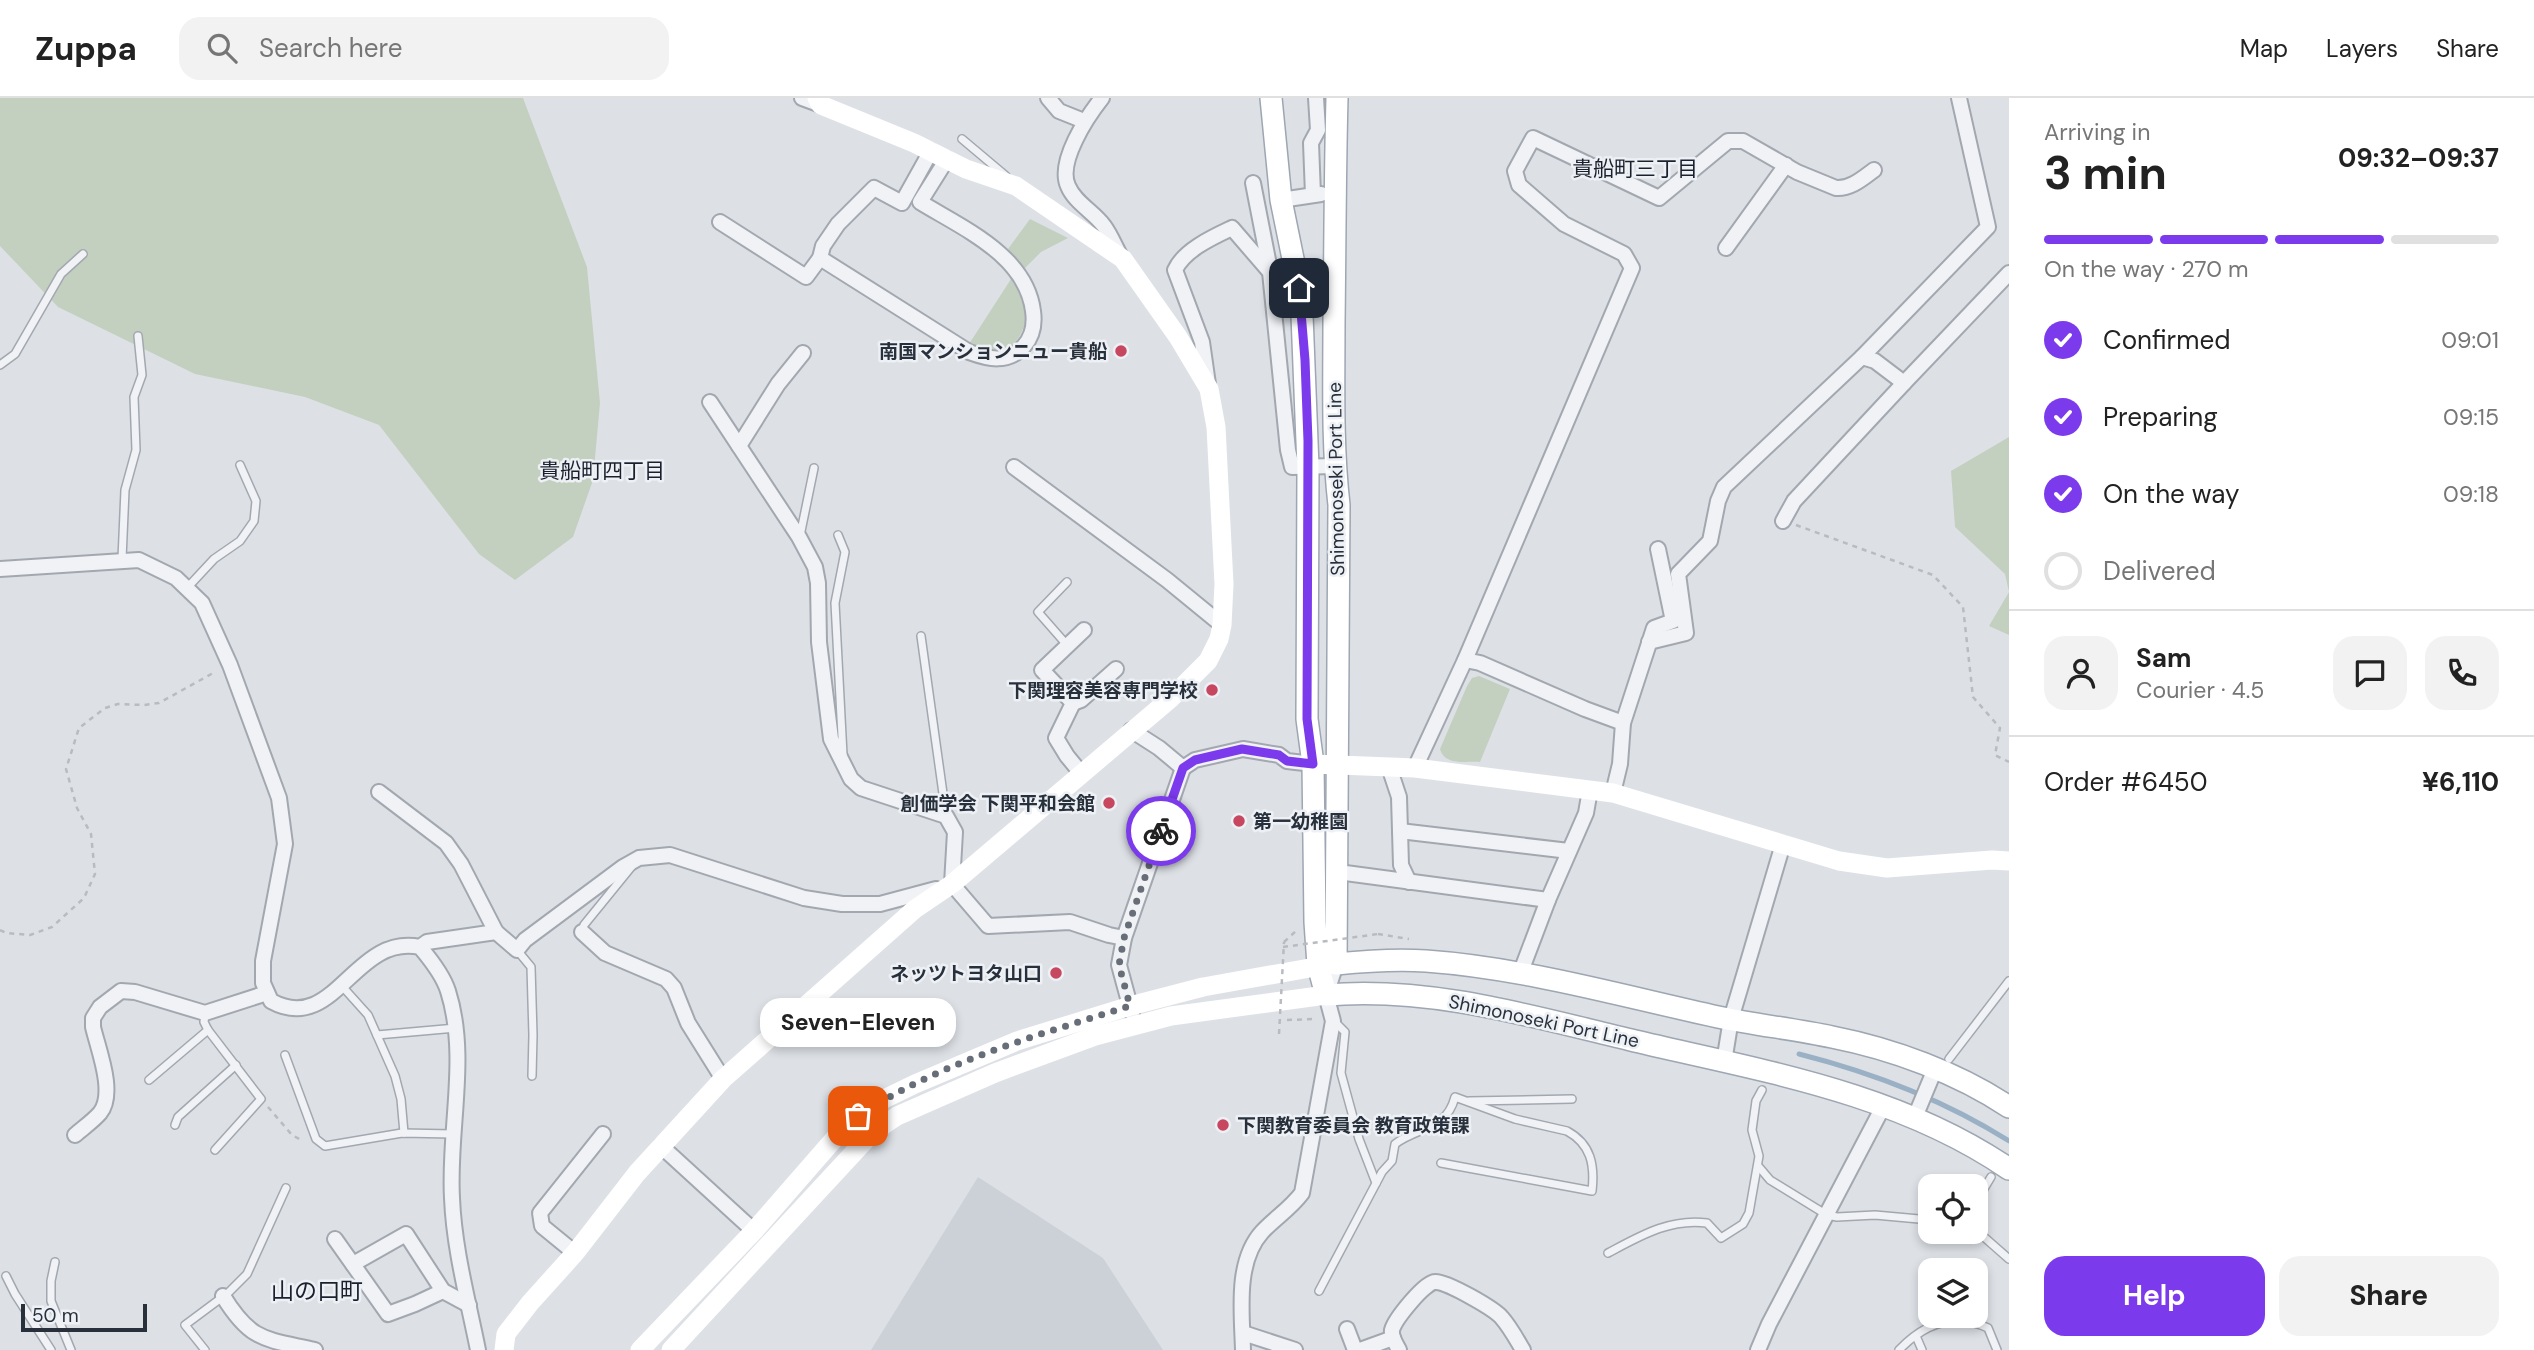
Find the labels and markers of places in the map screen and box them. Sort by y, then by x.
pin [1269,258,1329,318]
place label: 南国マンションニュー貴船 [879,339,1108,364]
marker: 南国マンションニュー貴船 [1113,343,1129,359]
place label: 下関理容美容専門学校 [1008,678,1198,703]
marker: 下関理容美容専門学校 [1204,682,1220,698]
place label: 創価学会 下関平和会館 [901,791,1095,816]
marker: 創価学会 下関平和会館 [1101,795,1117,811]
place label: 第一幼稚園 [1253,809,1348,834]
marker: 第一幼稚園 [1231,813,1247,829]
place label: ネッツトヨタ山口 [890,961,1042,986]
marker: ネッツトヨタ山口 [1048,965,1064,981]
callout: Seven-Eleven [760,997,956,1046]
pin [828,1086,888,1146]
place label: 下関教育委員会 教育政策課 [1237,1113,1469,1138]
marker: 下関教育委員会 教育政策課 [1215,1117,1231,1133]

